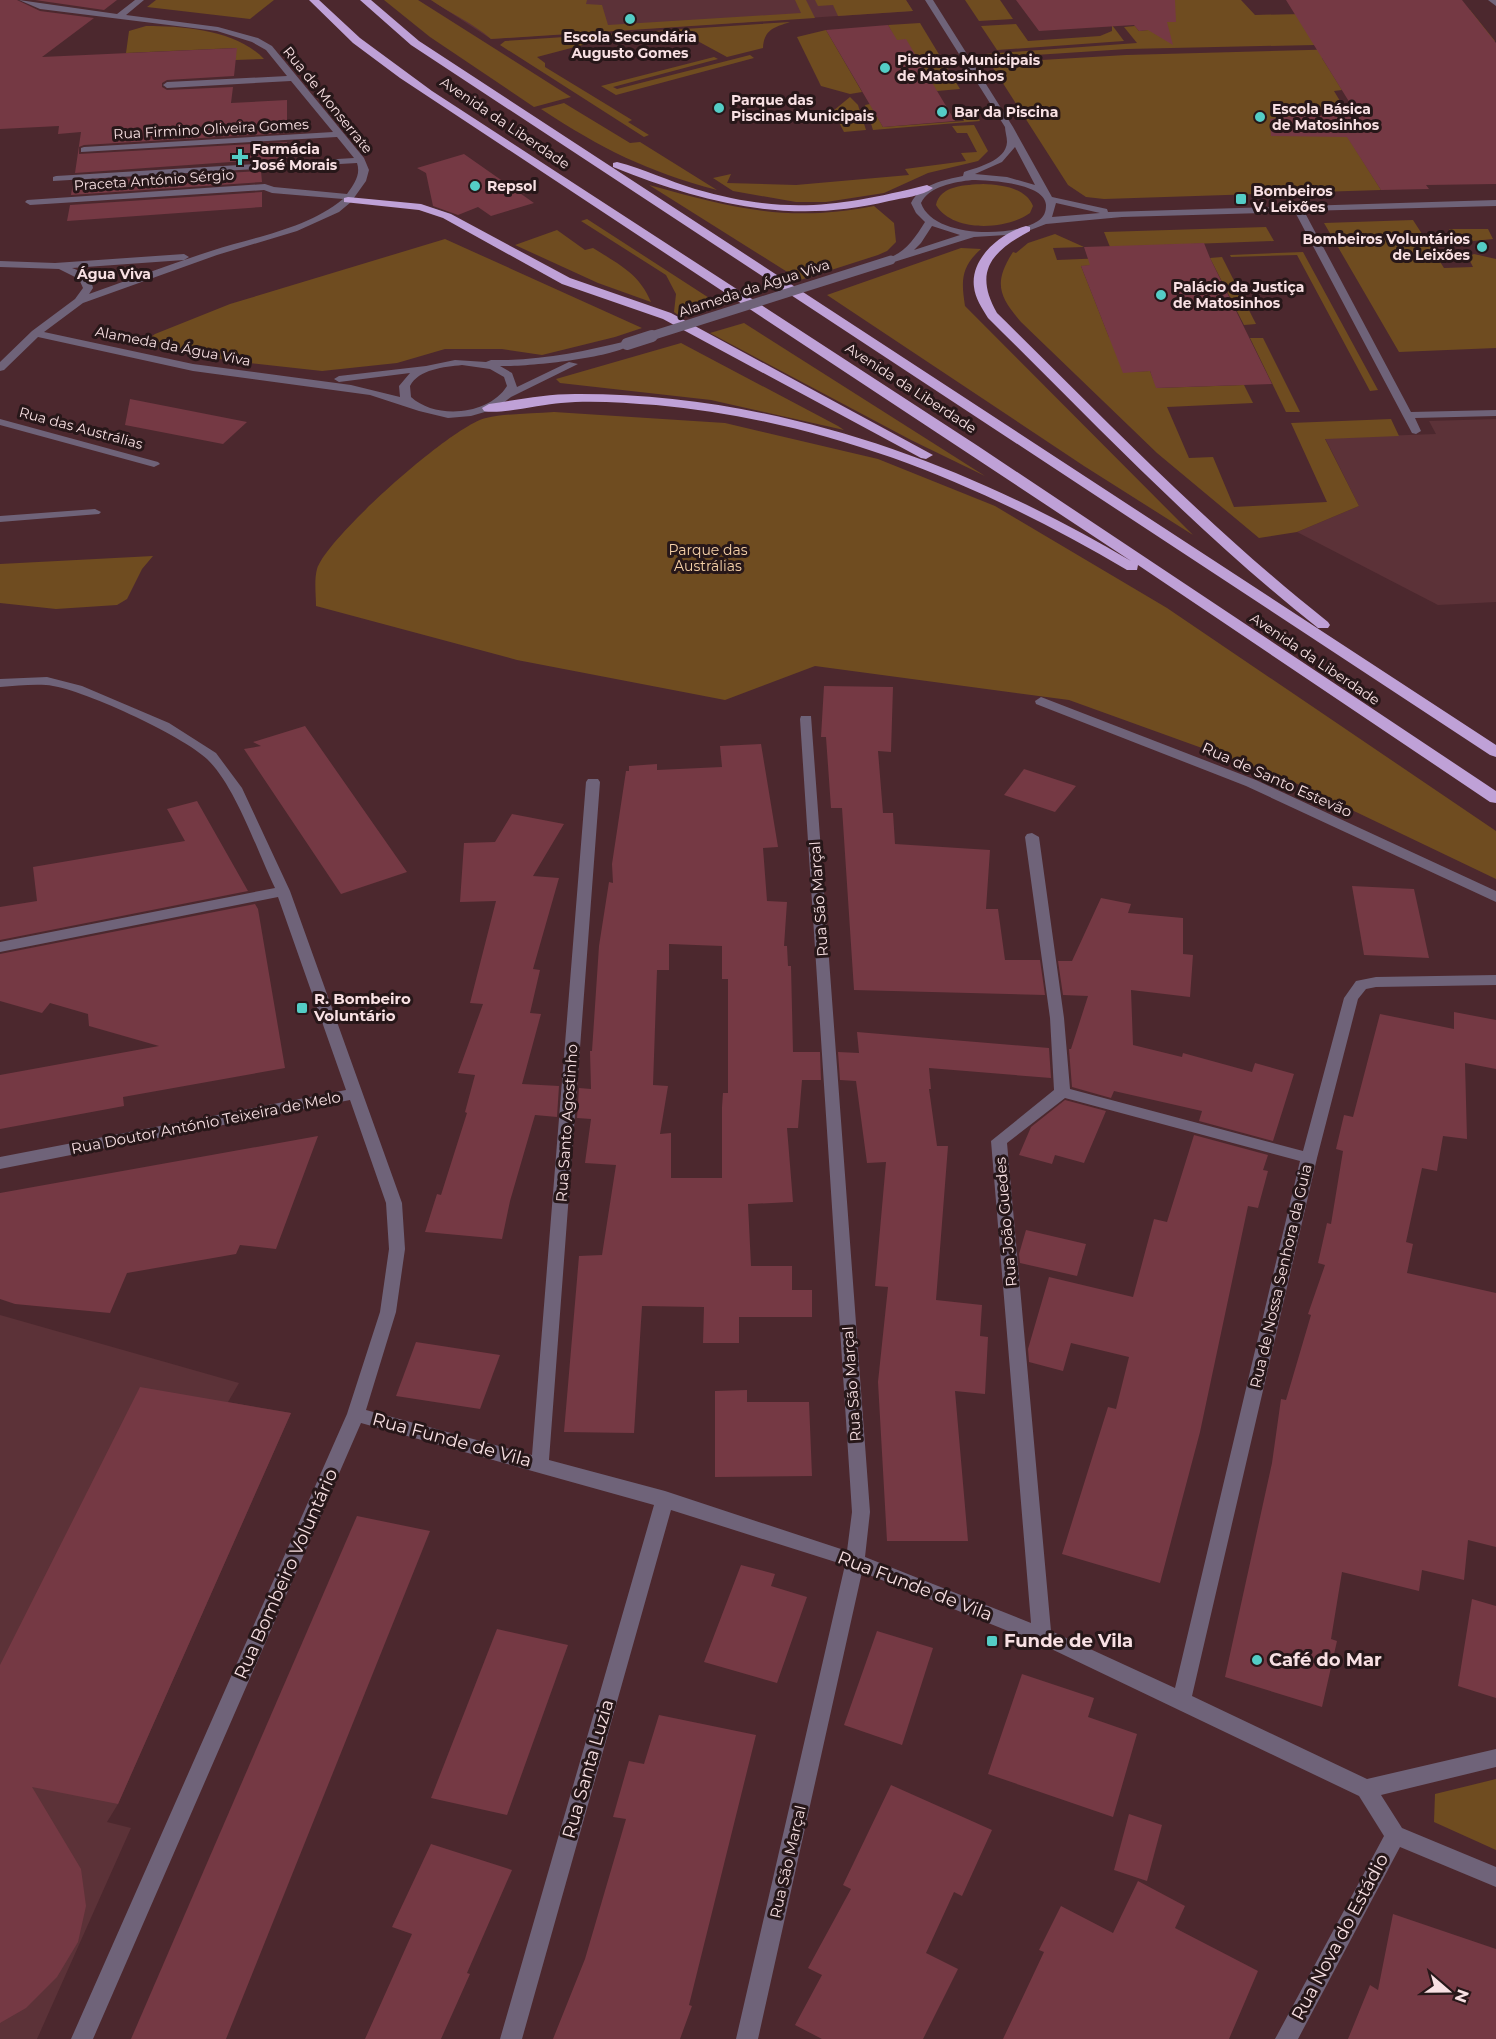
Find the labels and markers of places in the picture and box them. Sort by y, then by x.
marker: Escola Secundária Augusto Gomes [623,12,637,26]
place label: Escola Secundária Augusto Gomes [563,28,697,62]
place label: Piscinas Municipais de Matosinhos [897,51,1041,85]
marker: Piscinas Municipais de Matosinhos [878,61,892,75]
place label: Parque das Piscinas Municipais [731,91,875,125]
place label: Escola Básica de Matosinhos [1272,100,1380,134]
marker: Parque das Piscinas Municipais [712,101,726,115]
place label: Bar da Piscina [954,103,1058,121]
marker: Bar da Piscina [935,105,949,119]
marker: Escola Básica de Matosinhos [1253,110,1267,124]
place label: Farmácia José Morais [251,140,338,174]
marker: Farmácia José Morais [233,150,247,164]
place label: Repsol [487,177,537,195]
marker: Repsol [468,179,482,193]
place label: Bombeiros V. Leixões [1252,182,1333,216]
marker: Bombeiros V. Leixões [1234,192,1248,206]
place label: Bombeiros Voluntários de Leixões [1303,230,1471,264]
marker: Bombeiros Voluntários de Leixões [1475,240,1489,254]
place label: Palácio da Justiça de Matosinhos [1173,278,1304,312]
marker: Palácio da Justiça de Matosinhos [1154,288,1168,302]
place label: R. Bombeiro Voluntário [313,989,411,1025]
marker: R. Bombeiro Voluntário [295,1001,309,1015]
place label: Funde de Vila [1004,1630,1133,1652]
marker: Funde de Vila [985,1634,999,1648]
place label: Café do Mar [1269,1649,1382,1671]
marker: Café do Mar [1250,1653,1264,1667]

